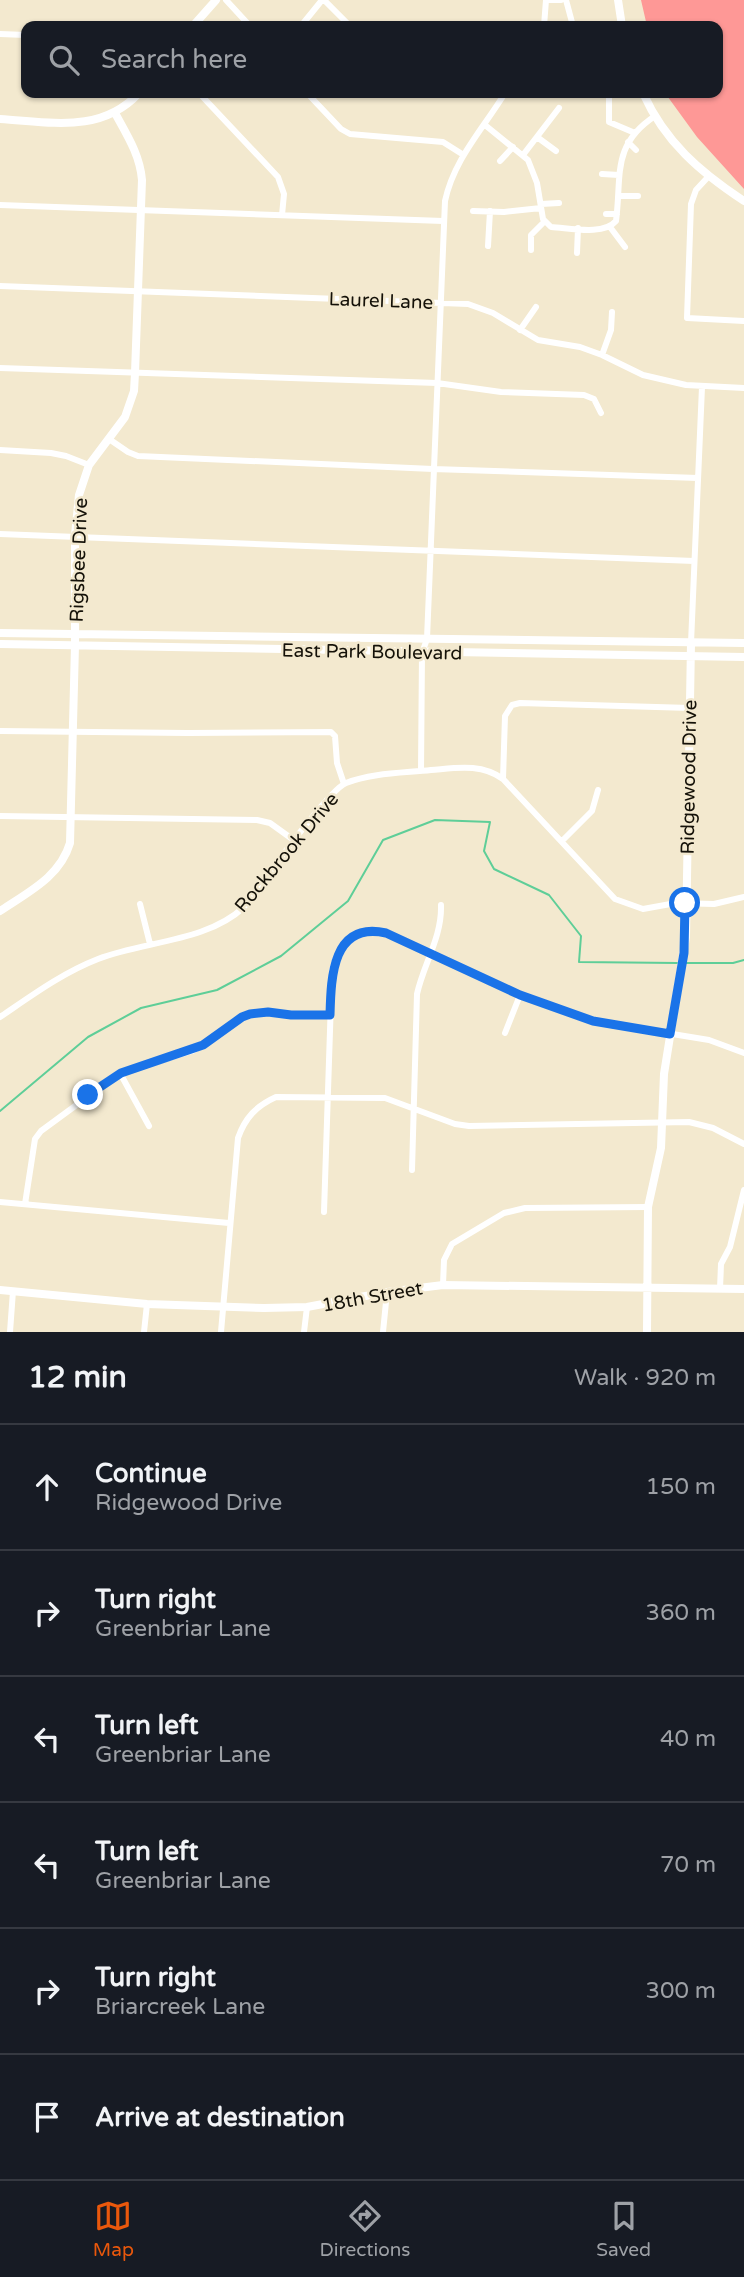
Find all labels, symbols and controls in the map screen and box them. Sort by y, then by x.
search box [21,21,723,98]
icon: search [45,41,83,79]
text: Search here [101,44,247,75]
street label: Laurel Lane [328,288,434,314]
street label: Rigsbee Drive [66,497,92,623]
street label: East Park Boulevard [281,639,462,665]
street label: Ridgewood Drive [677,700,701,855]
street label: Rockbrook Drive [230,788,343,917]
route start [669,887,700,918]
route end [72,1079,103,1110]
street label: 18th Street [320,1277,424,1317]
text: 12 min [28,1359,127,1396]
text: Walk · 920 m [574,1364,716,1392]
text: Continue [95,1458,207,1489]
icon: ahead [28,1468,66,1506]
text: 150 m [646,1473,716,1501]
text: Ridgewood Drive [95,1489,282,1517]
text: Turn right [95,1584,216,1615]
icon: right [28,1594,66,1632]
text: 360 m [646,1599,716,1627]
text: Greenbriar Lane [95,1615,271,1643]
text: Turn left [95,1710,198,1741]
icon: left [28,1720,66,1758]
text: 40 m [660,1725,716,1753]
text: Greenbriar Lane [95,1741,271,1769]
text: Turn left [95,1836,198,1867]
icon: left [28,1846,66,1884]
text: 70 m [660,1851,716,1879]
text: Greenbriar Lane [95,1867,271,1895]
text: Turn right [95,1962,216,1993]
icon: right [28,1972,66,2010]
text: 300 m [646,1977,716,2005]
text: Briarcreek Lane [95,1993,265,2021]
icon: arrive [28,2098,66,2136]
text: Arrive at destination [95,2102,345,2133]
tab: Map [93,2197,134,2261]
tab: Directions [320,2197,411,2261]
tab: Saved [596,2197,651,2261]

